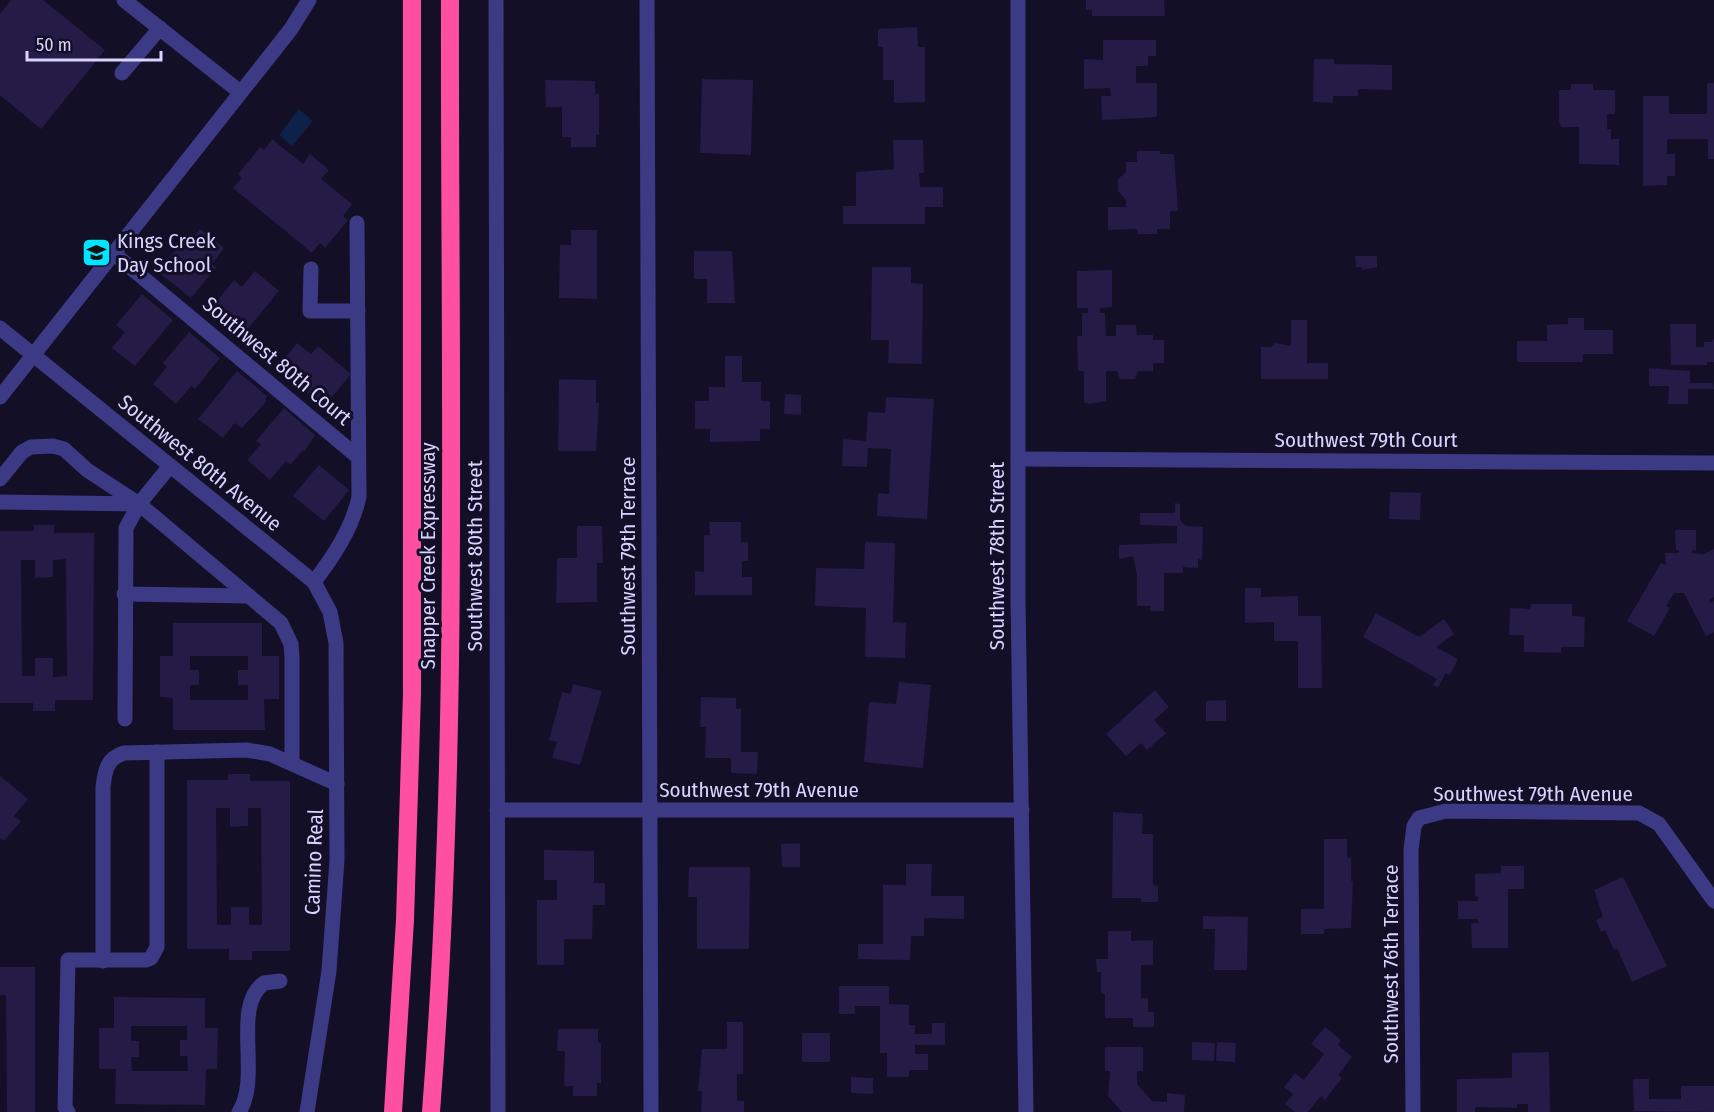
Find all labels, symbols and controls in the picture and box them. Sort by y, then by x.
scale bar [27,24,160,62]
text: 50 m [36,34,72,56]
place label: Kings Creek Day School [117,228,216,278]
school or university icon: Kings Creek Day School [80,237,112,269]
street label: Southwest 80th Court [197,291,357,431]
street label: Southwest 80th Avenue [113,389,287,537]
street label: Southwest 79th Court [1274,427,1458,453]
street label: Snapper Creek Expressway [415,442,441,670]
street label: Southwest 79th Terrace [615,457,641,655]
street label: Southwest 80th Street [462,460,488,652]
street label: Southwest 78th Street [984,462,1010,650]
street label: Southwest 79th Avenue [659,777,859,803]
street label: Southwest 79th Avenue [1433,781,1633,807]
street label: Camino Real [299,808,329,916]
street label: Southwest 76th Terrace [1378,865,1404,1063]

